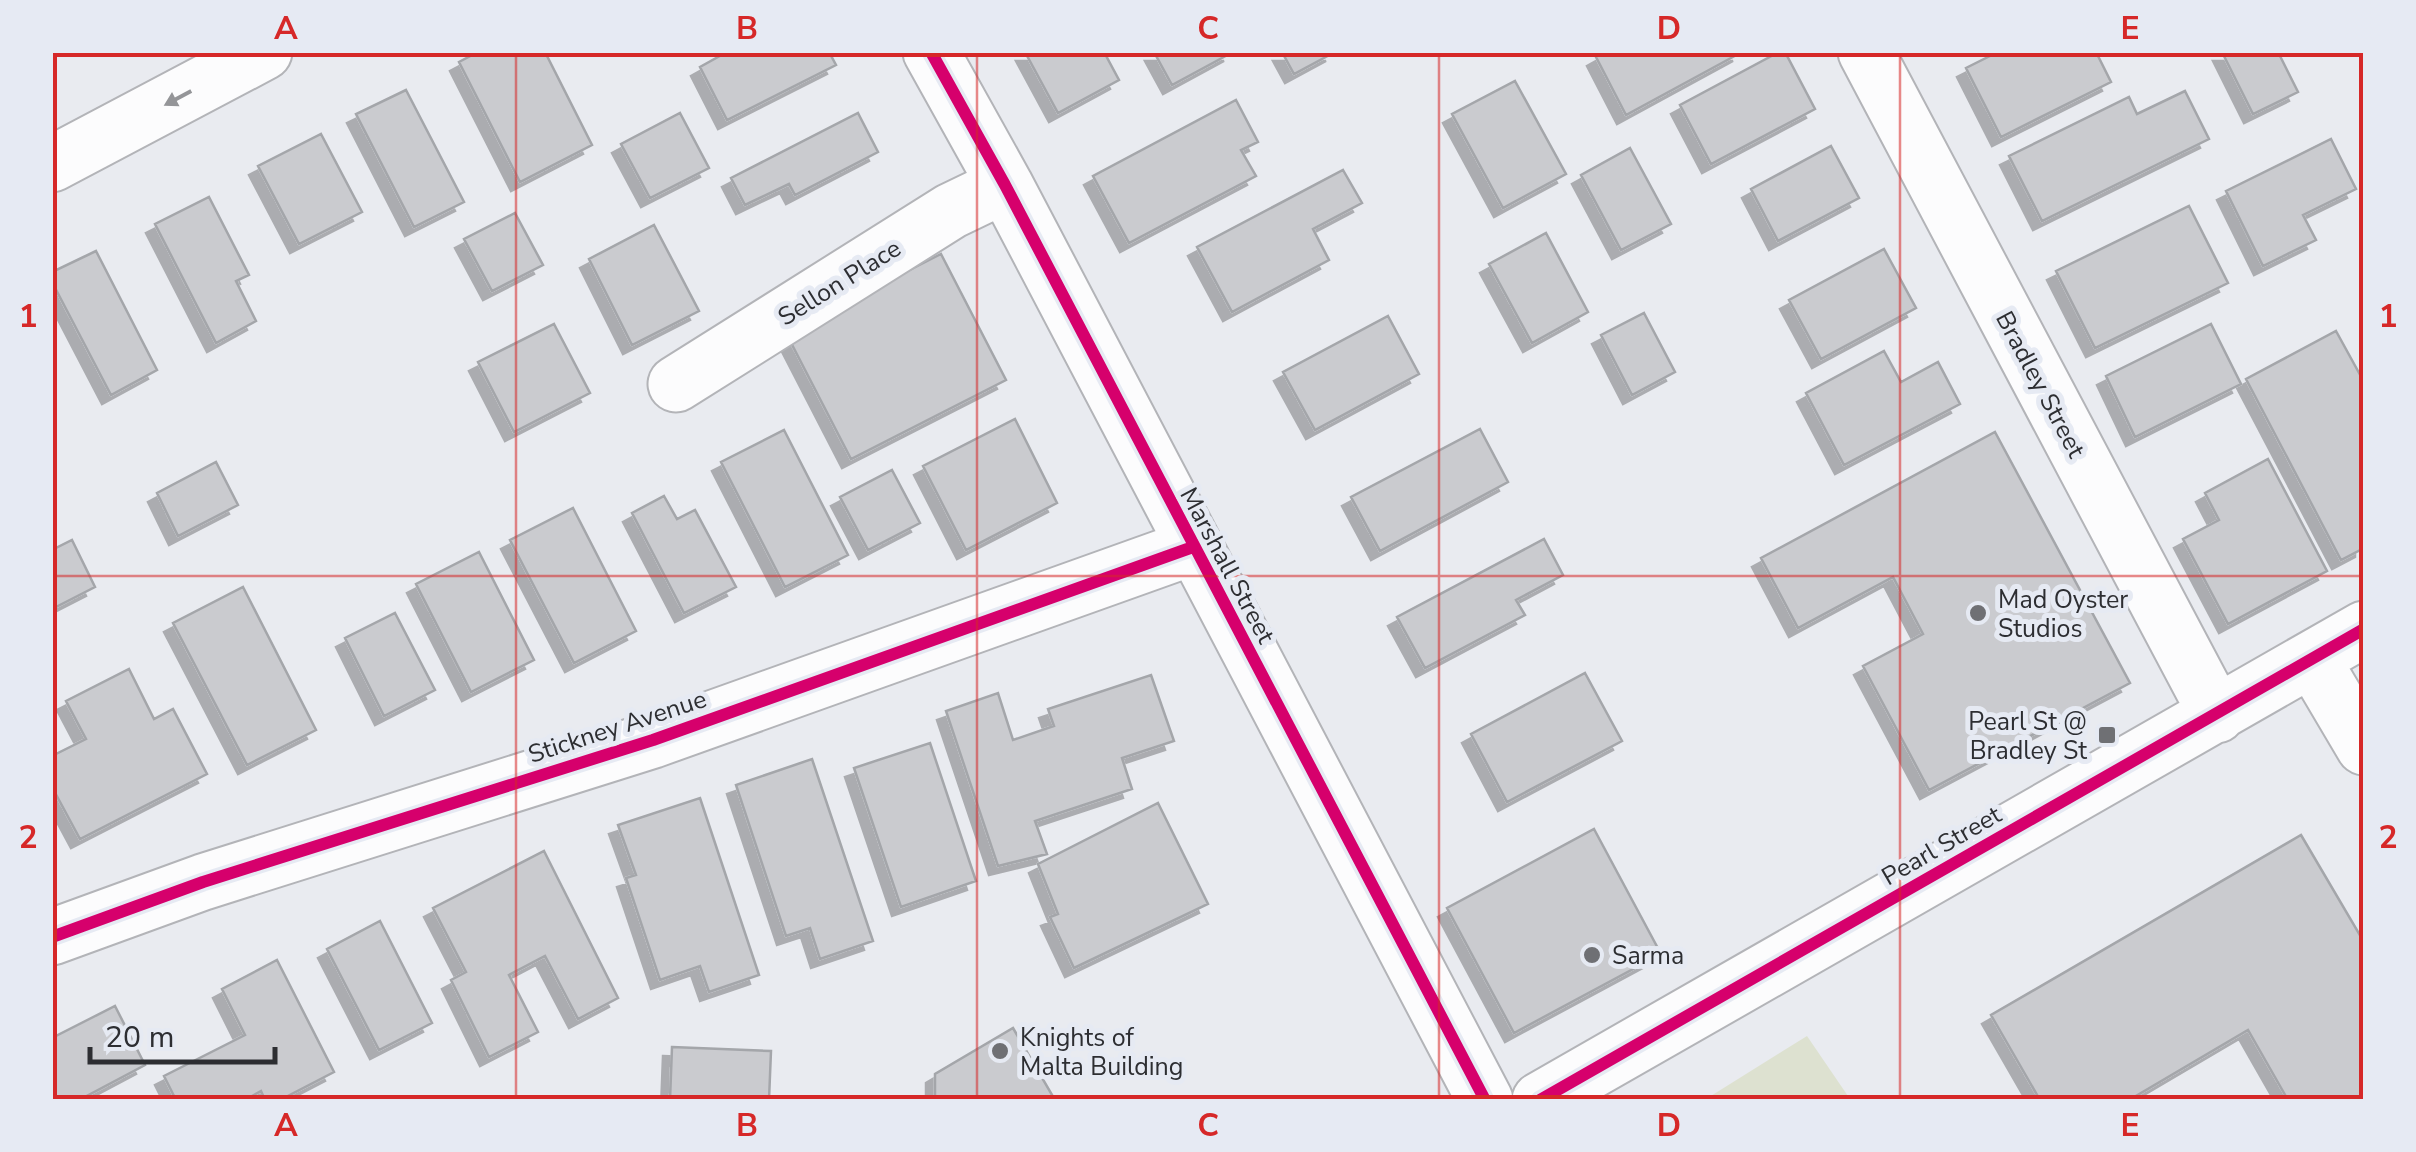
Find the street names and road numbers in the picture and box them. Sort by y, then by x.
street label: Sellon Place [772,232,907,334]
street label: Bradley Street [1987,305,2093,464]
street label: Marshall Street [1172,481,1283,650]
street label: Stickney Avenue [524,682,711,772]
street label: Pearl Street [1875,798,2008,894]

